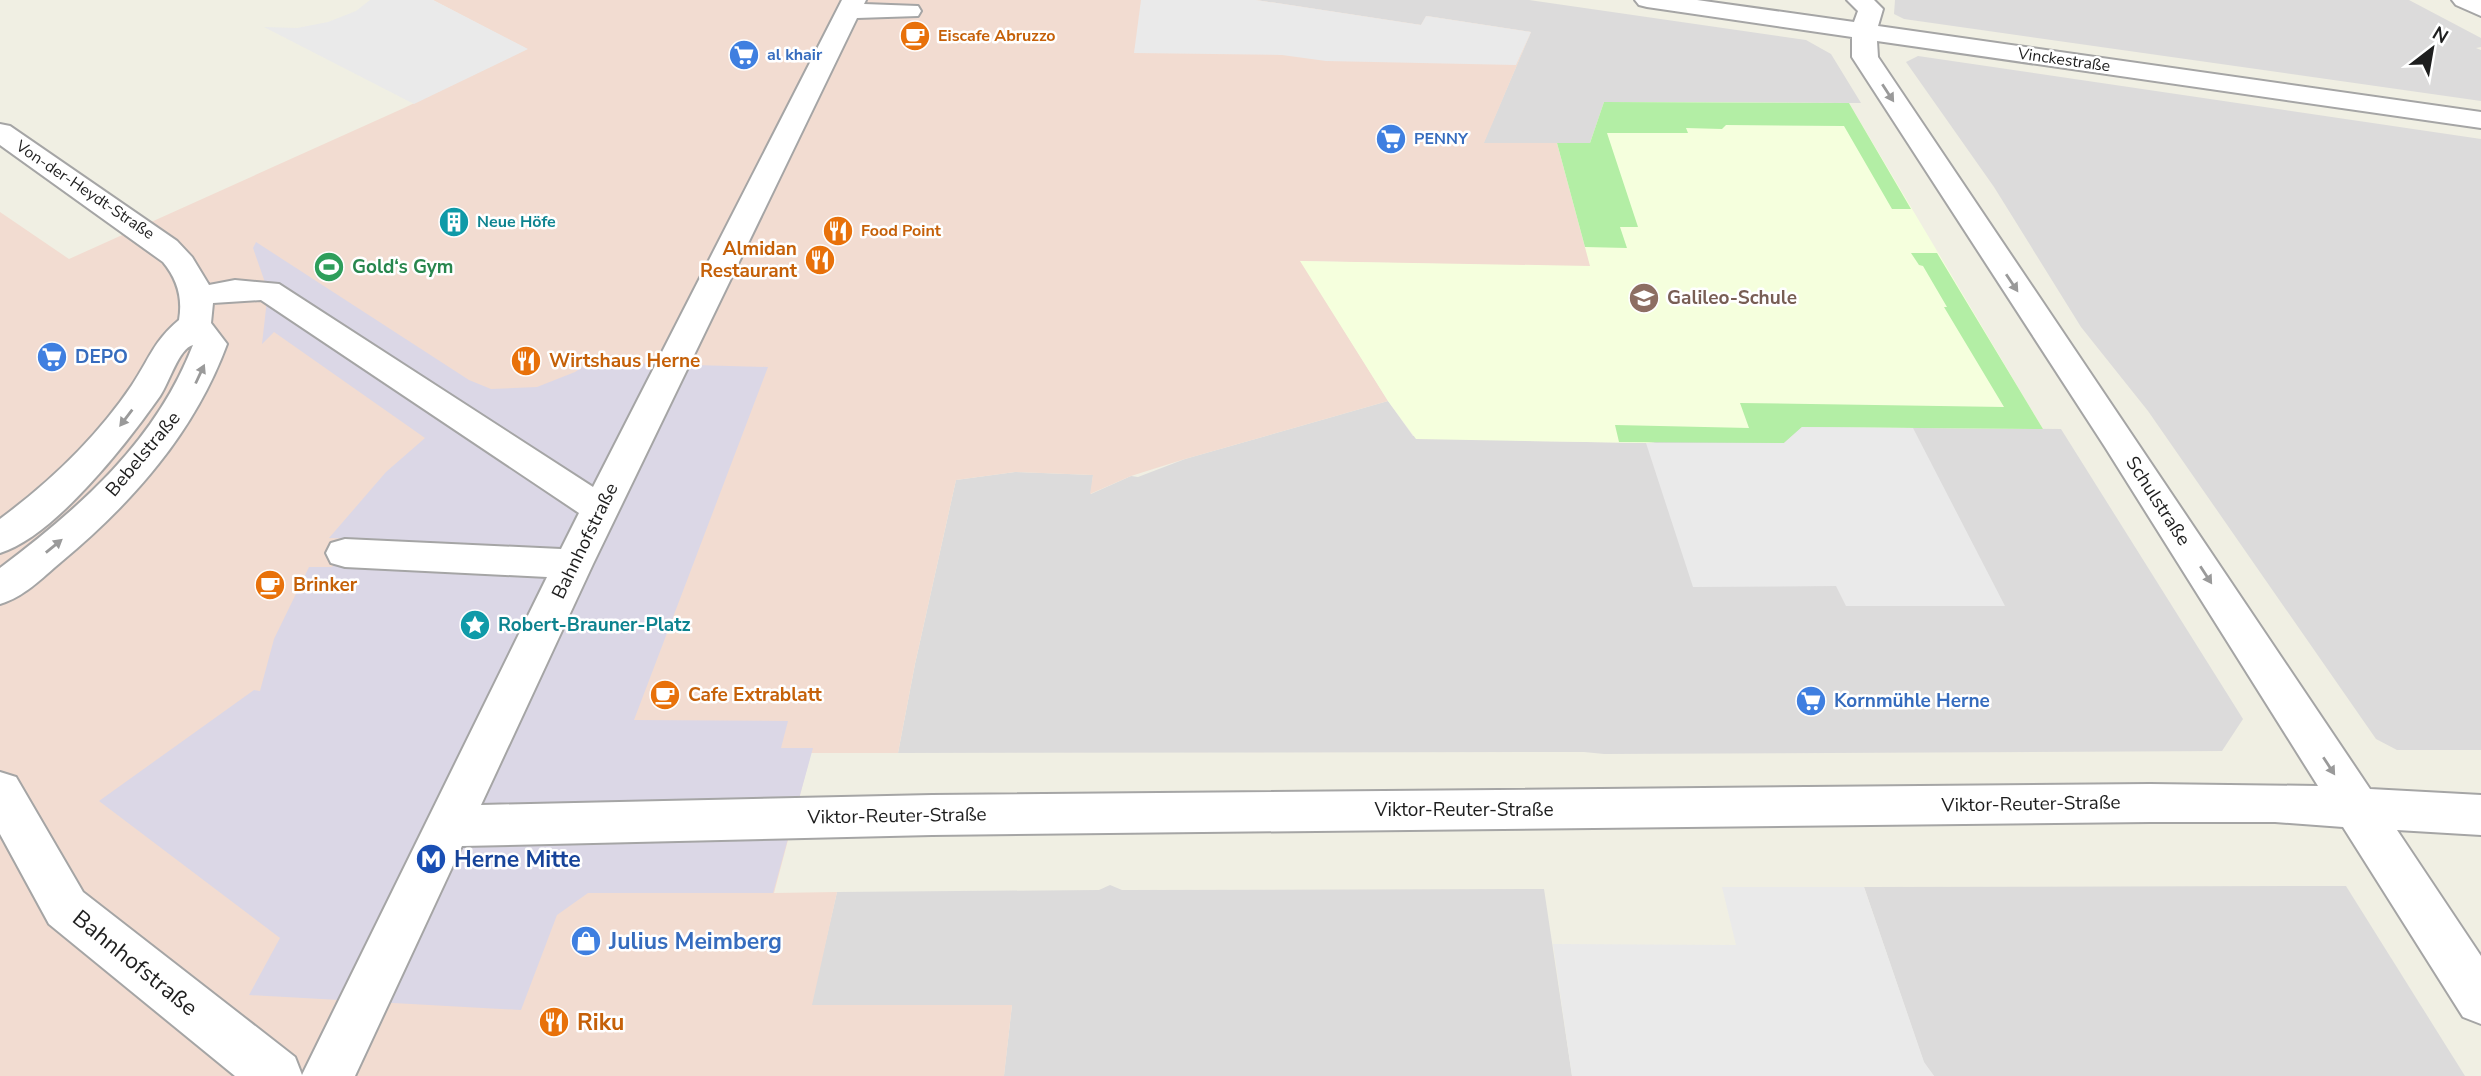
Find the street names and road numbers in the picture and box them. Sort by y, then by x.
street label: Vinckestraße [2015,42,2112,77]
street label: Von-der-Heydt-Straße [10,135,159,245]
street label: Bebelstraße [100,406,186,502]
street label: Schulstraße [2119,451,2197,551]
street label: Bahnhofstraße [546,479,624,603]
street label: Viktor-Reuter-Straße [1940,789,2121,819]
street label: Viktor-Reuter-Straße [1373,797,1554,823]
street label: Viktor-Reuter-Straße [806,801,987,831]
street label: Bahnhofstraße [66,903,204,1023]

